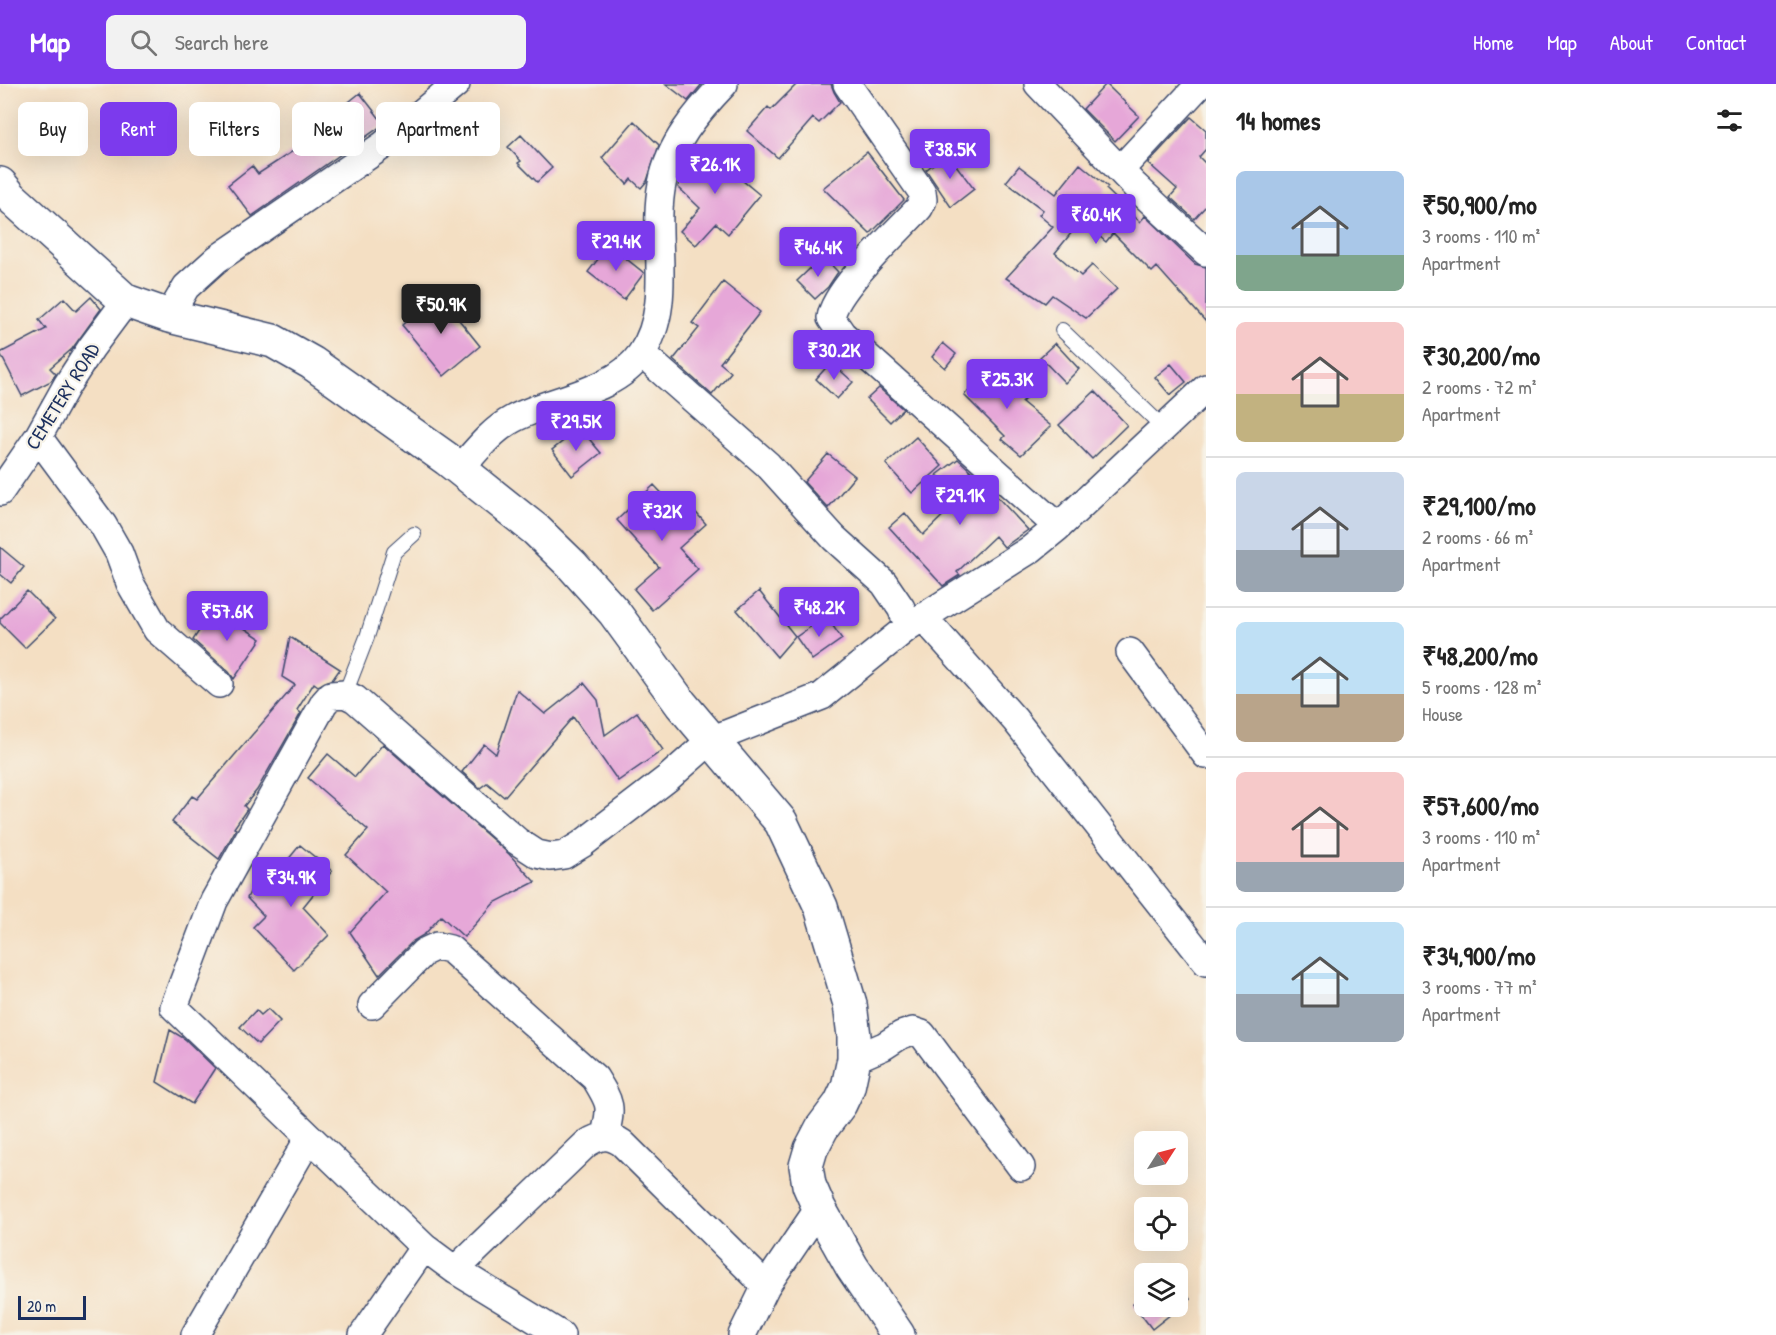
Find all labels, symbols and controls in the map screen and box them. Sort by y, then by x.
search box [106,15,526,69]
text: Map [30,23,70,61]
icon: search [127,26,160,59]
text: Search here [175,27,269,57]
text: Home [1473,28,1514,57]
text: Map [1547,28,1577,57]
text: About [1610,28,1653,57]
text: Contact [1686,28,1746,57]
chip: Buy [18,102,88,156]
chip: Rent [100,102,177,156]
chip: Filters [189,102,280,156]
chip: New [292,102,364,156]
chip: Apartment [376,102,500,156]
text: 14 homes [1236,103,1321,138]
icon: filters [1713,104,1746,137]
pin: ₹38.5K [901,129,999,180]
text: ₹38.5K [924,135,976,162]
pin: ₹26.1K [666,144,764,195]
text: ₹26.1K [690,150,740,177]
text: ₹50,900/mo [1422,187,1537,222]
pin: ₹60.4K [1047,194,1145,245]
icon: home [1284,195,1356,267]
text: ₹60.4K [1071,200,1121,227]
pin: ₹29.4K [567,221,665,272]
text: 3 rooms · 110 m² [1422,222,1540,249]
text: ₹29.4K [591,227,641,254]
pin: ₹46.4K [769,227,867,278]
text: ₹46.4K [793,233,843,260]
text: Apartment [1422,249,1500,276]
pin: ₹50.9K [392,284,490,335]
text: ₹50.9K [416,290,466,317]
pin: ₹30.2K [785,330,883,381]
text: ₹30.2K [807,336,861,363]
street label: CEMETERY ROAD [19,337,106,454]
text: ₹30,200/mo [1422,338,1540,373]
icon: home [1284,346,1356,418]
pin: ₹25.3K [958,359,1056,410]
text: ₹25.3K [981,365,1033,392]
text: 2 rooms · 72 m² [1422,373,1536,400]
text: Apartment [1422,400,1500,427]
pin: ₹29.5K [527,401,625,452]
text: ₹29.5K [550,407,602,434]
pin: ₹29.1K [911,475,1009,526]
text: ₹29.1K [935,481,985,508]
text: ₹29,100/mo [1422,488,1536,523]
pin: ₹32K [626,491,698,542]
icon: home [1284,496,1356,568]
text: ₹32K [642,497,682,524]
text: 2 rooms · 66 m² [1422,523,1533,550]
text: Apartment [1422,550,1500,577]
pin: ₹48.2K [770,587,868,638]
pin: ₹57.6K [178,591,276,642]
text: ₹48.2K [793,593,845,620]
text: ₹57.6K [201,597,253,624]
text: ₹48,200/mo [1422,638,1538,673]
icon: home [1284,646,1356,718]
text: 5 rooms · 128 m² [1422,673,1541,700]
text: House [1422,700,1463,727]
text: ₹57,600/mo [1422,788,1539,823]
icon: home [1284,796,1356,868]
text: 3 rooms · 110 m² [1422,823,1540,850]
text: Apartment [1422,850,1500,877]
pin: ₹34.9K [242,857,340,908]
text: ₹34.9K [266,863,316,890]
text: ₹34,900/mo [1422,938,1536,973]
icon: home [1284,946,1356,1018]
text: 3 rooms · 77 m² [1422,973,1536,1000]
text: Apartment [1422,1000,1500,1027]
north arrow [1134,1131,1188,1185]
map controls [1134,1131,1188,1317]
button: locate [1134,1197,1188,1251]
button: layers [1134,1263,1188,1317]
scale bar [18,1293,86,1320]
text: 20 m [27,1295,56,1317]

